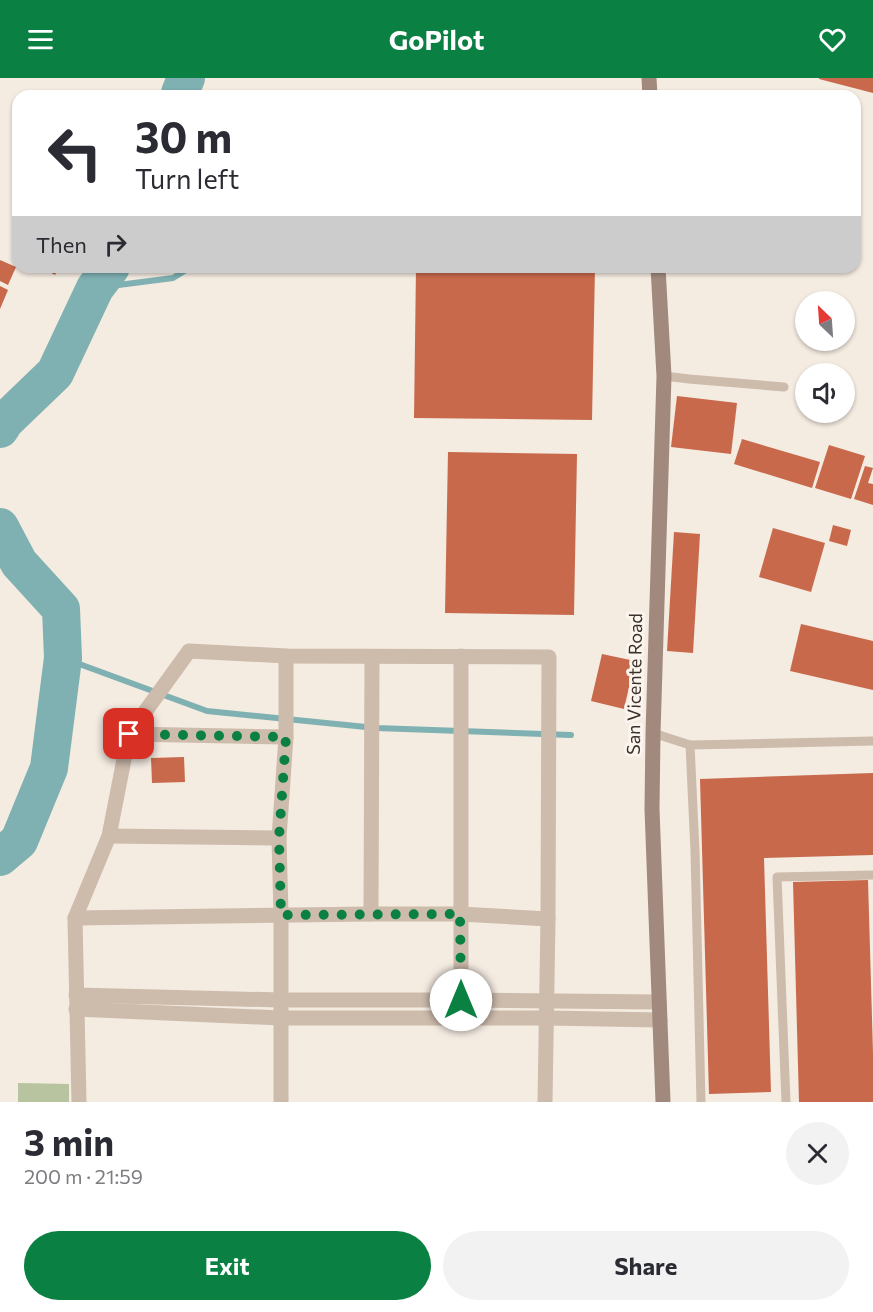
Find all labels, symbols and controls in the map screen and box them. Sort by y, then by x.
icon: menu [24,23,57,56]
text: GoPilot [389,23,484,56]
icon: heart [816,23,849,56]
text: 30 m [135,110,232,162]
icon: left [36,114,114,192]
text: Turn left [135,162,239,195]
icon: right [99,228,132,261]
text: Then [36,231,87,258]
north arrow [795,291,855,351]
map controls [795,291,855,423]
button: sound [795,363,855,423]
street label: San Vicente Road [622,613,646,755]
pin [103,708,154,759]
icon: arrive [112,717,145,750]
position arrow [429,968,493,1032]
text: 3 min [24,1119,114,1163]
button: close [786,1122,849,1185]
text: 200 m · 21:59 [24,1164,143,1188]
button: Exit [24,1231,431,1300]
button: Share [443,1231,849,1300]

